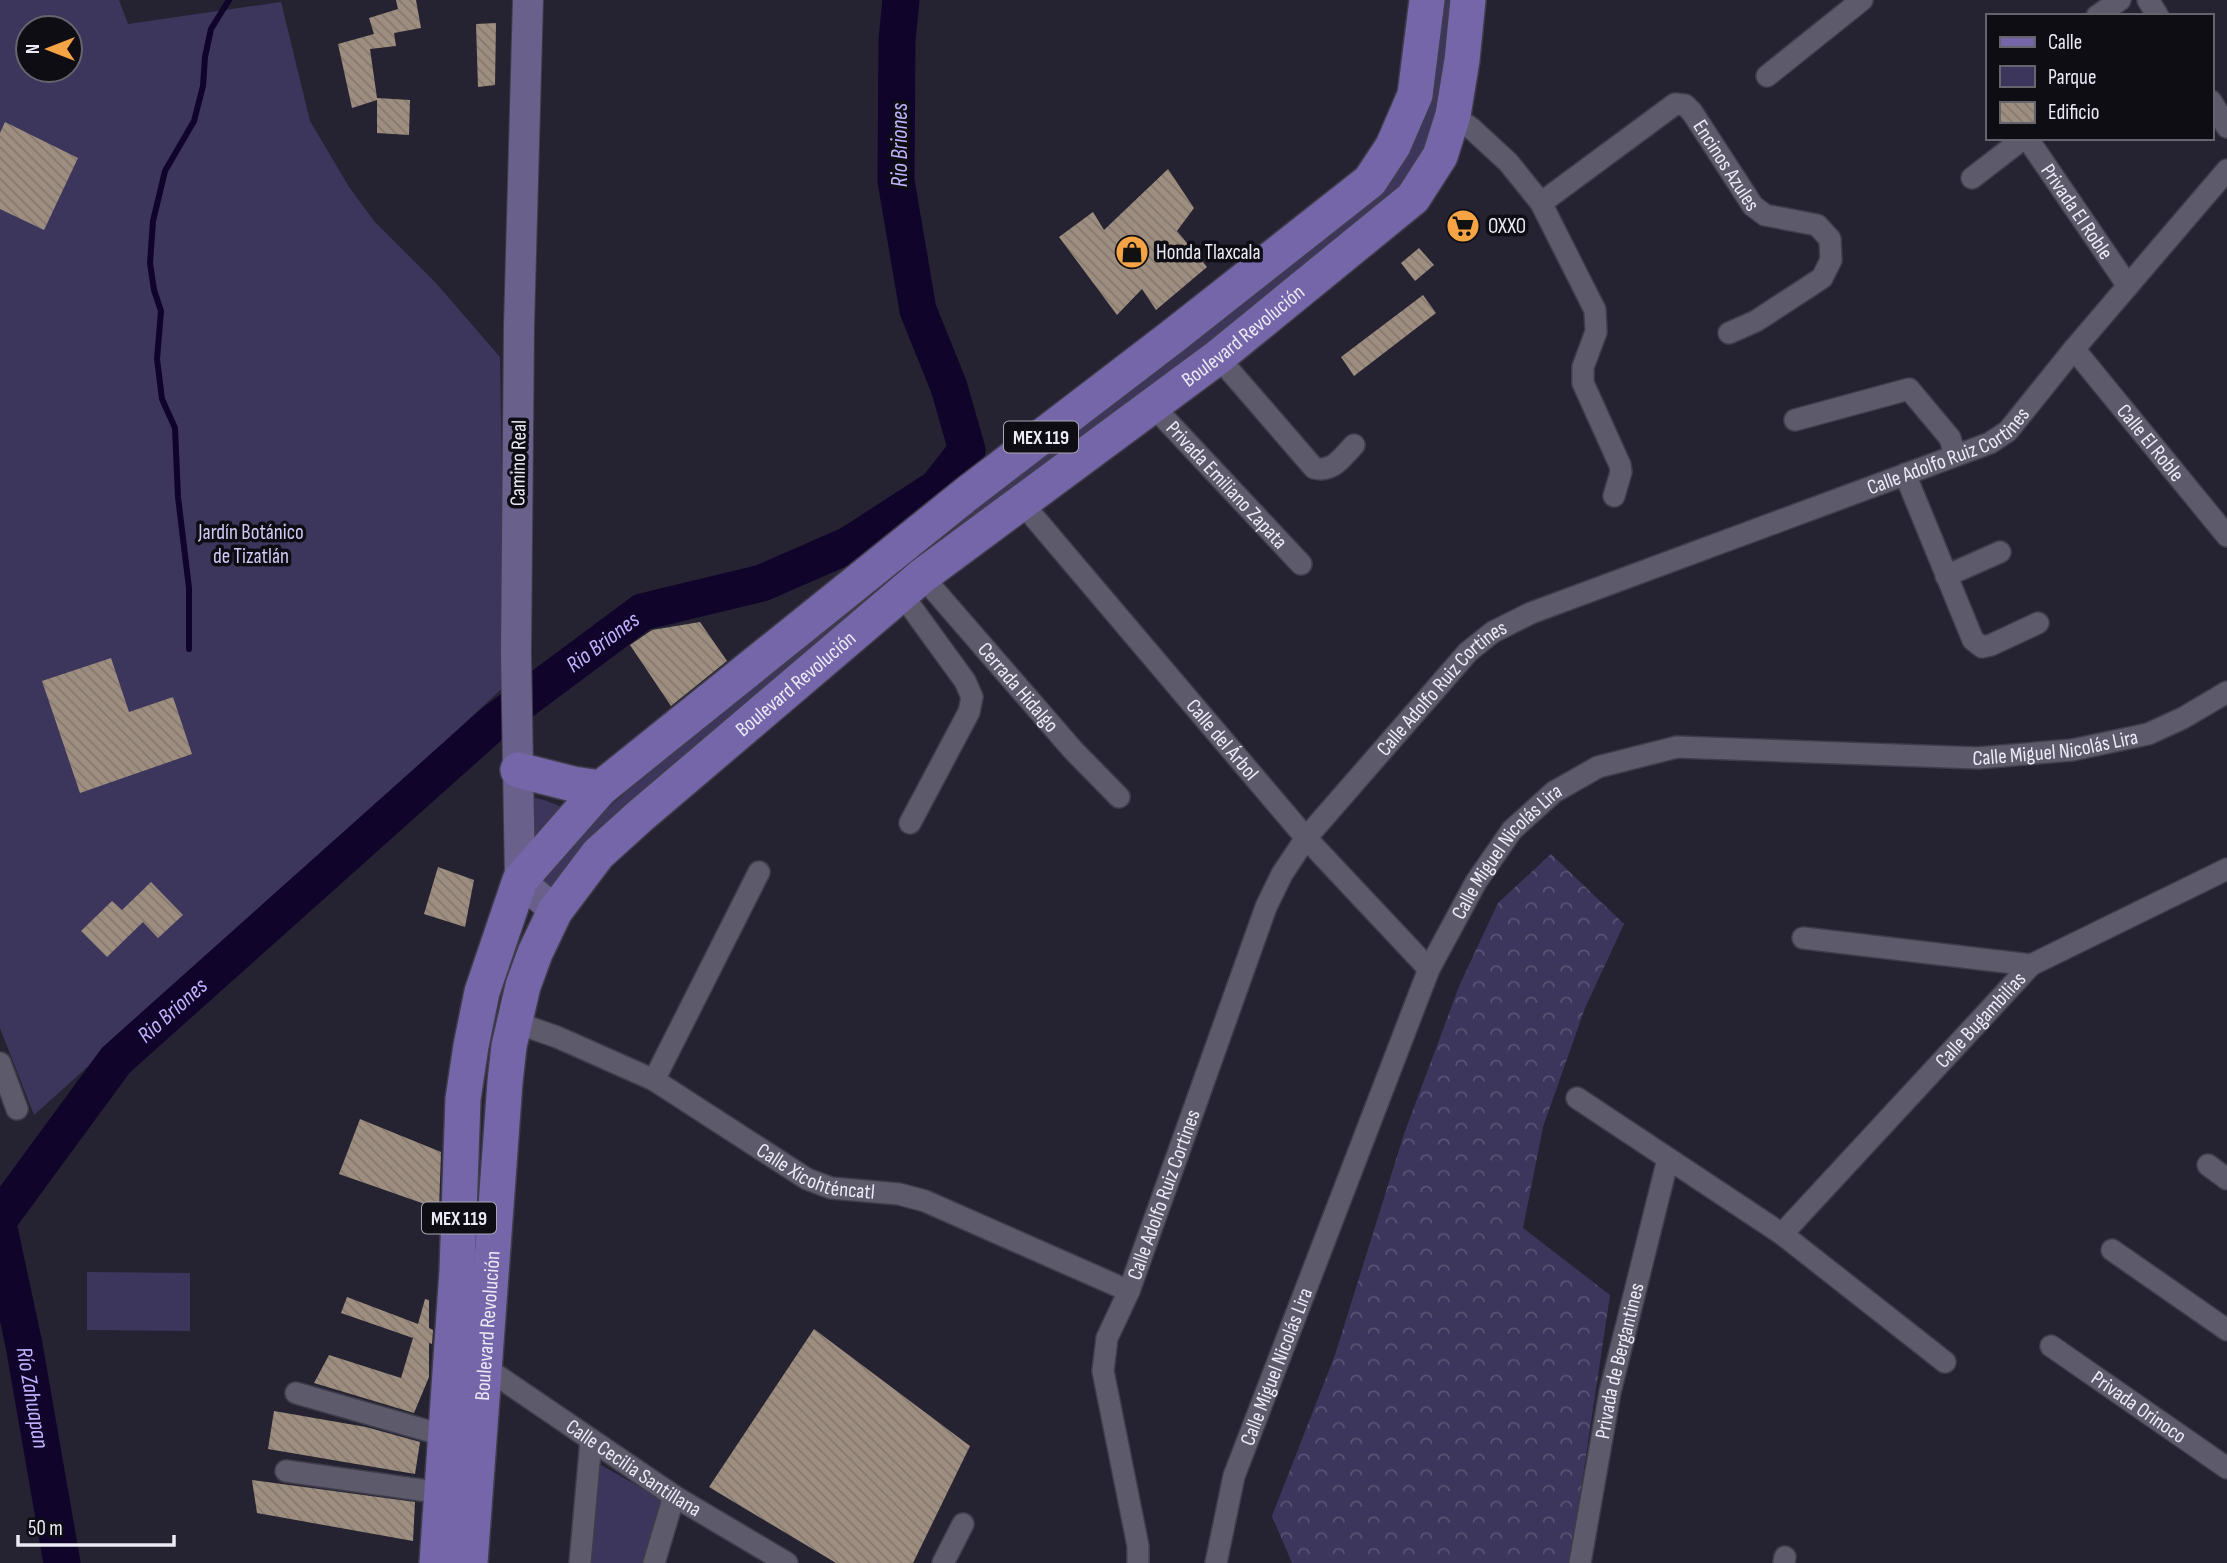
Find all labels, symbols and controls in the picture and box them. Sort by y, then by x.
north arrow [14,14,84,84]
legend [1986,14,2213,140]
text: Calle [2048,30,2082,55]
text: N [22,44,45,54]
text: Parque [2048,65,2096,90]
text: Edificio [2048,100,2099,125]
water label: Rio Briones [886,103,914,187]
street label: Encinos Azules [1687,115,1765,216]
street label: Privada El Roble [2035,159,2118,264]
supermarket icon: OXXO [1444,207,1482,245]
place label: OXXO [1488,214,1526,239]
shop icon: Honda Tlaxcala [1113,233,1151,271]
place label: Honda Tlaxcala [1156,240,1261,265]
street label: Boulevard Revolución [1177,280,1310,393]
street label: Calle El Roble [2111,399,2189,487]
street label: Calle Adolfo Ruiz Cortines [1864,402,2035,500]
street label: Privada Emiliano Zapata [1161,416,1292,554]
street label: Camino Real [505,420,532,506]
road number: MEX 119 [1004,422,1078,452]
park label: Jardín Botánico de Tizatlán [197,520,304,569]
water label: Rio Briones [561,606,645,679]
street label: Calle Adolfo Ruiz Cortines [1371,615,1511,761]
street label: Boulevard Revolución [731,626,861,742]
street label: Cerrada Hidalgo [972,637,1064,737]
street label: Calle del Árbol [1181,694,1264,786]
street label: Calle Miguel Nicolás Lira [1972,724,2140,771]
street label: Calle Miguel Nicolás Lira [1446,778,1566,924]
street label: Calle Bugambilias [1930,967,2031,1073]
water label: Rio Briones [132,972,213,1049]
street label: Calle Adolfo Ruiz Cortines [1122,1106,1206,1283]
street label: Calle Xicohténcatl [752,1138,876,1205]
road number: MEX 119 [422,1202,496,1234]
street label: Boulevard Revolución [470,1250,506,1401]
street label: Privada de Bergantines [1590,1280,1650,1441]
street label: Calle Miguel Nicolás Lira [1235,1284,1318,1449]
water label: Río Zahuapan [10,1345,55,1451]
street label: Privada Orinoco [2086,1366,2191,1449]
street label: Calle Cecilia Santillana [561,1414,706,1522]
scale bar [18,1504,173,1548]
text: 50 m [28,1516,63,1541]

